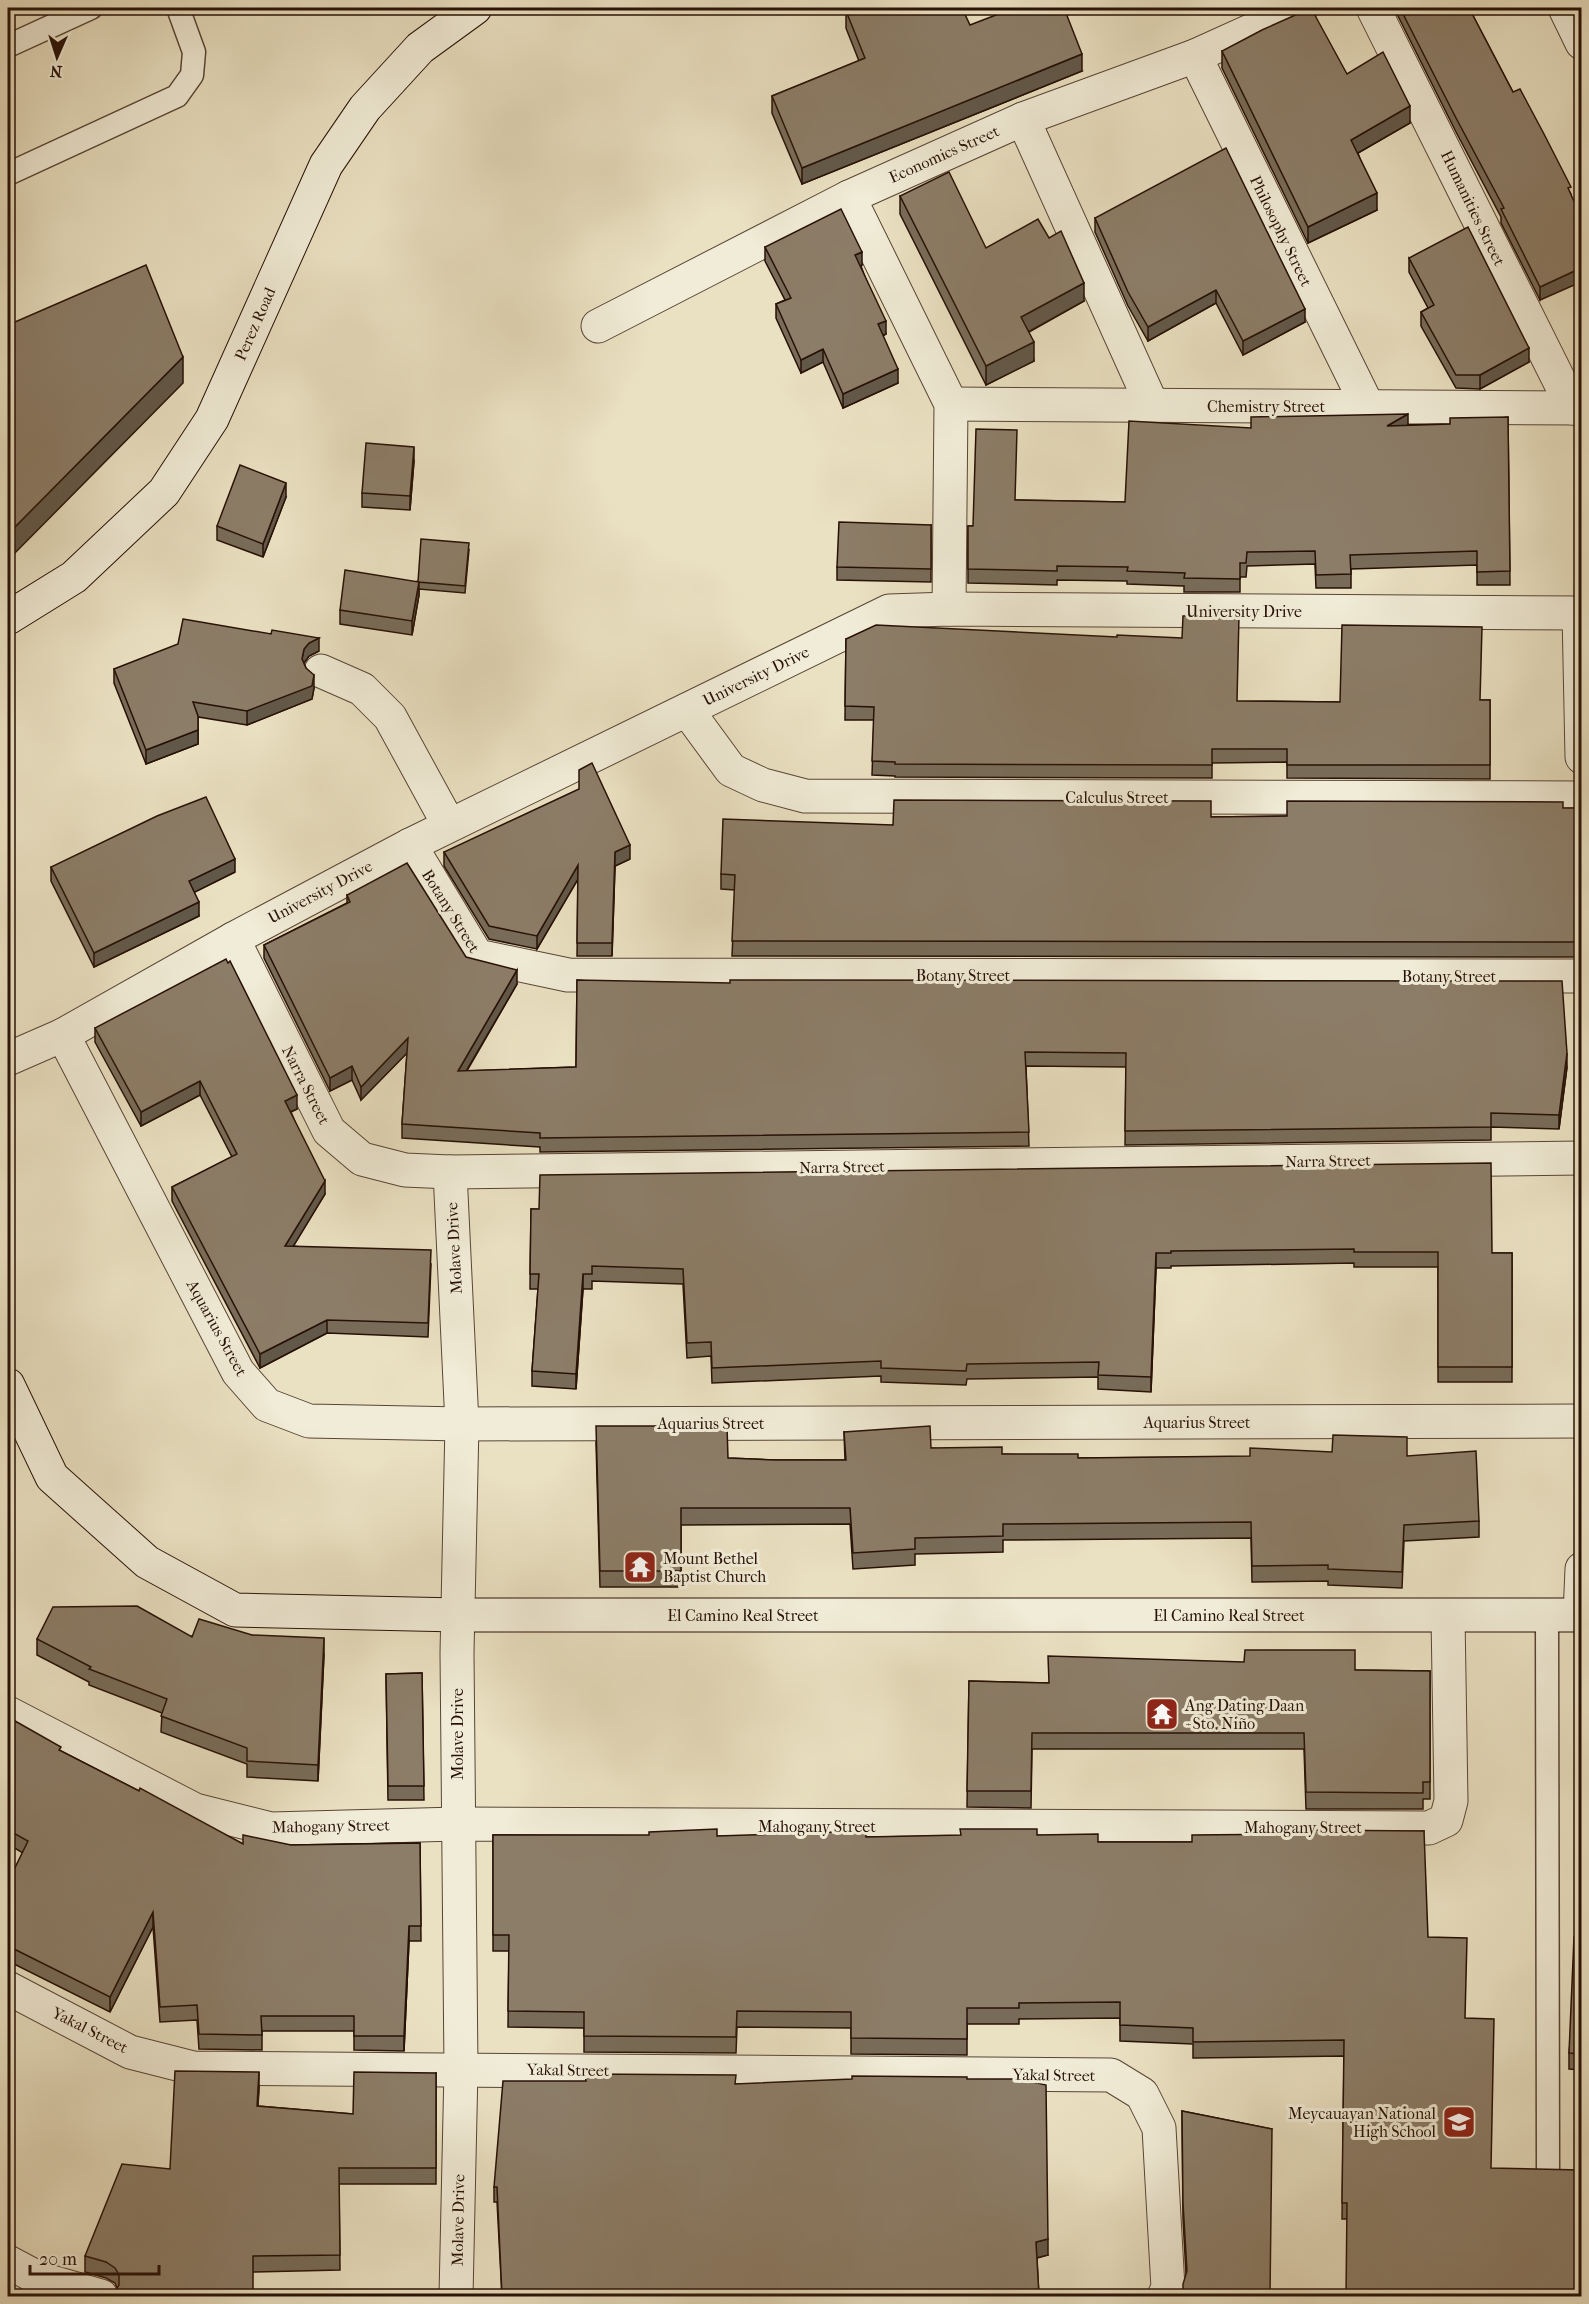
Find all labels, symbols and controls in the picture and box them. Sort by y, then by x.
north arrow [27,27,87,87]
text: N [49,62,63,81]
street label: Economics Street [886,121,1002,187]
street label: Humanities Street [1437,147,1509,269]
street label: Philosophy Street [1246,172,1316,290]
street label: Perez Road [230,284,280,363]
street label: Chemistry Street [1207,397,1325,416]
street label: University Drive [1186,602,1302,621]
street label: University Drive [700,642,812,710]
street label: Calculus Street [1065,788,1169,807]
street label: University Drive [264,856,376,928]
street label: Botany Street [418,866,484,956]
street label: Botany Street [916,966,1011,985]
street label: Botany Street [1402,967,1497,986]
street label: Narra Street [278,1042,334,1128]
street label: Narra Street [1285,1151,1371,1171]
street label: Narra Street [799,1157,885,1177]
street label: Molave Drive [442,1201,466,1294]
street label: Aquarius Street [182,1276,251,1380]
street label: Aquarius Street [1142,1413,1251,1432]
street label: Aquarius Street [656,1414,765,1433]
temple icon: Mount Bethel Baptist Church [622,1549,658,1585]
place label: Mount Bethel Baptist Church [663,1549,766,1586]
street label: El Camino Real Street [667,1606,819,1625]
street label: El Camino Real Street [1153,1606,1305,1625]
street label: Molave Drive [448,1688,467,1780]
temple icon: Ang Dating Daan - Sto. Niño [1144,1696,1180,1732]
place label: Ang Dating Daan - Sto. Niño [1184,1696,1305,1733]
street label: Mahogany Street [272,1815,390,1837]
street label: Mahogany Street [758,1817,876,1836]
street label: Mahogany Street [1244,1818,1362,1837]
street label: Yakal Street [48,2002,131,2057]
street label: Yakal Street [525,2060,610,2080]
street label: Yakal Street [1011,2065,1096,2085]
place label: Meycauayan National High School [1288,2104,1437,2141]
school or university icon: Meycauayan National High School [1441,2104,1477,2140]
street label: Molave Drive [448,2174,468,2266]
scale bar [30,2238,159,2276]
text: 20 m [39,2249,77,2270]

